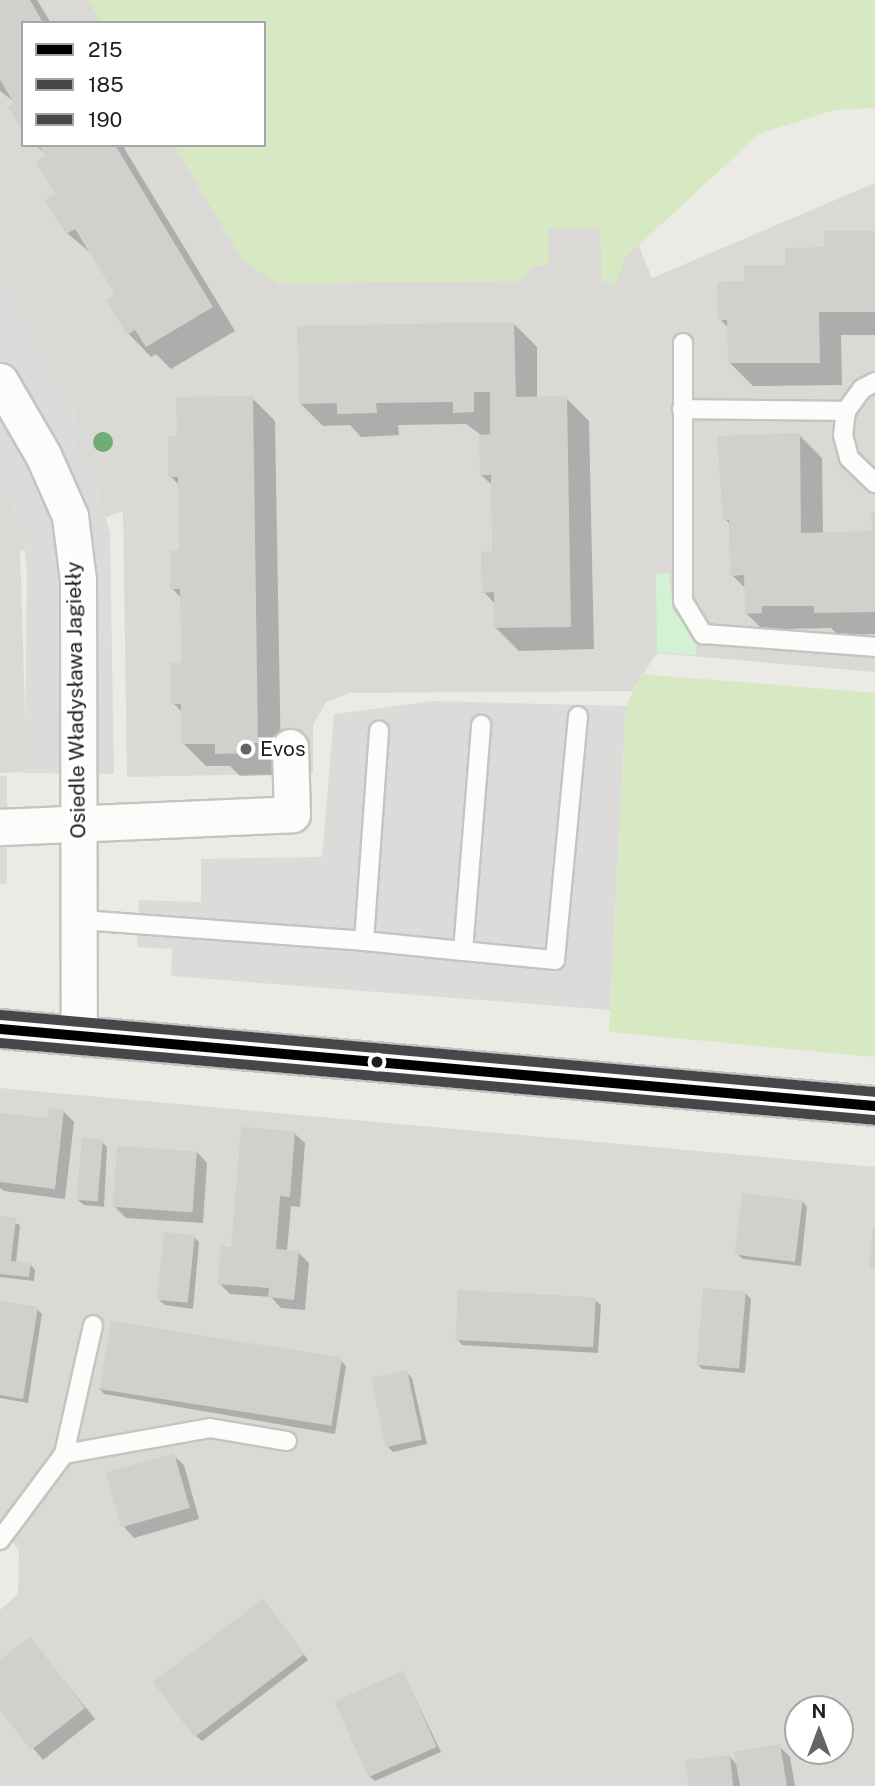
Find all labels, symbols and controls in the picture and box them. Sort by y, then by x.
legend [21,21,266,147]
text: 215 [88,37,123,62]
text: 185 [88,72,124,97]
text: 190 [88,107,122,132]
street label: Osiedle Władysława Jagiełły [61,561,91,839]
place label: Evos [260,736,306,762]
marker: Evos [238,741,254,757]
unlabelled marker [370,1055,384,1069]
north arrow [784,1695,854,1765]
text: N [812,1700,826,1722]

